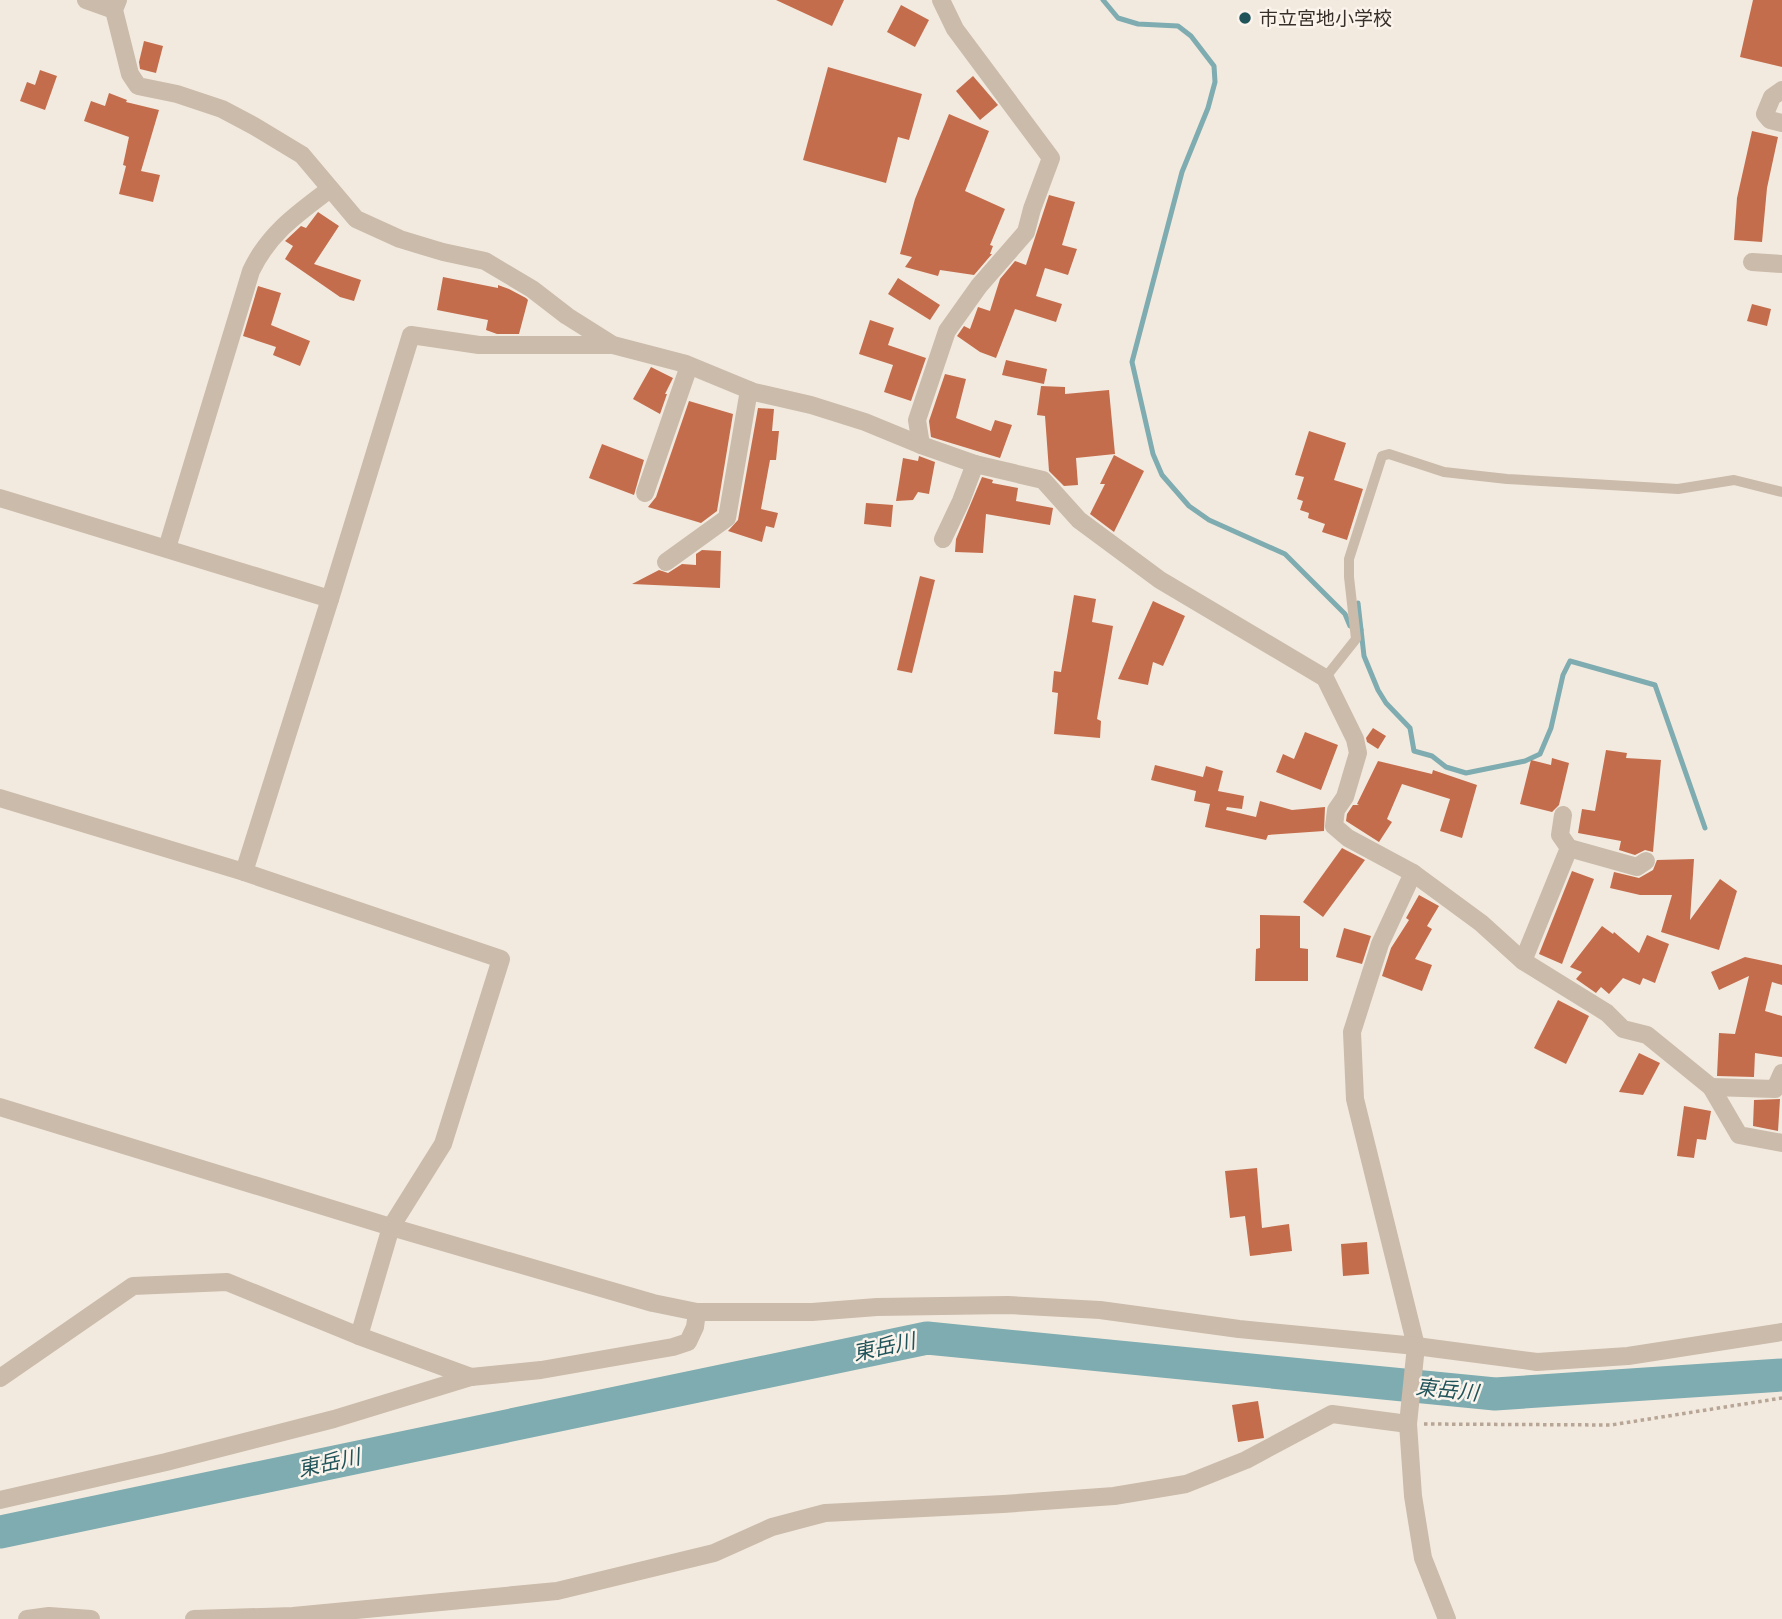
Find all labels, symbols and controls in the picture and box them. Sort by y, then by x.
place label: 市立宮地小学校 [1259,7,1392,30]
marker: 市立宮地小学校 [1237,10,1253,26]
water label: 東岳川 [850,1327,919,1365]
water label: 東岳川 [1414,1374,1482,1405]
water label: 東岳川 [295,1443,364,1481]

